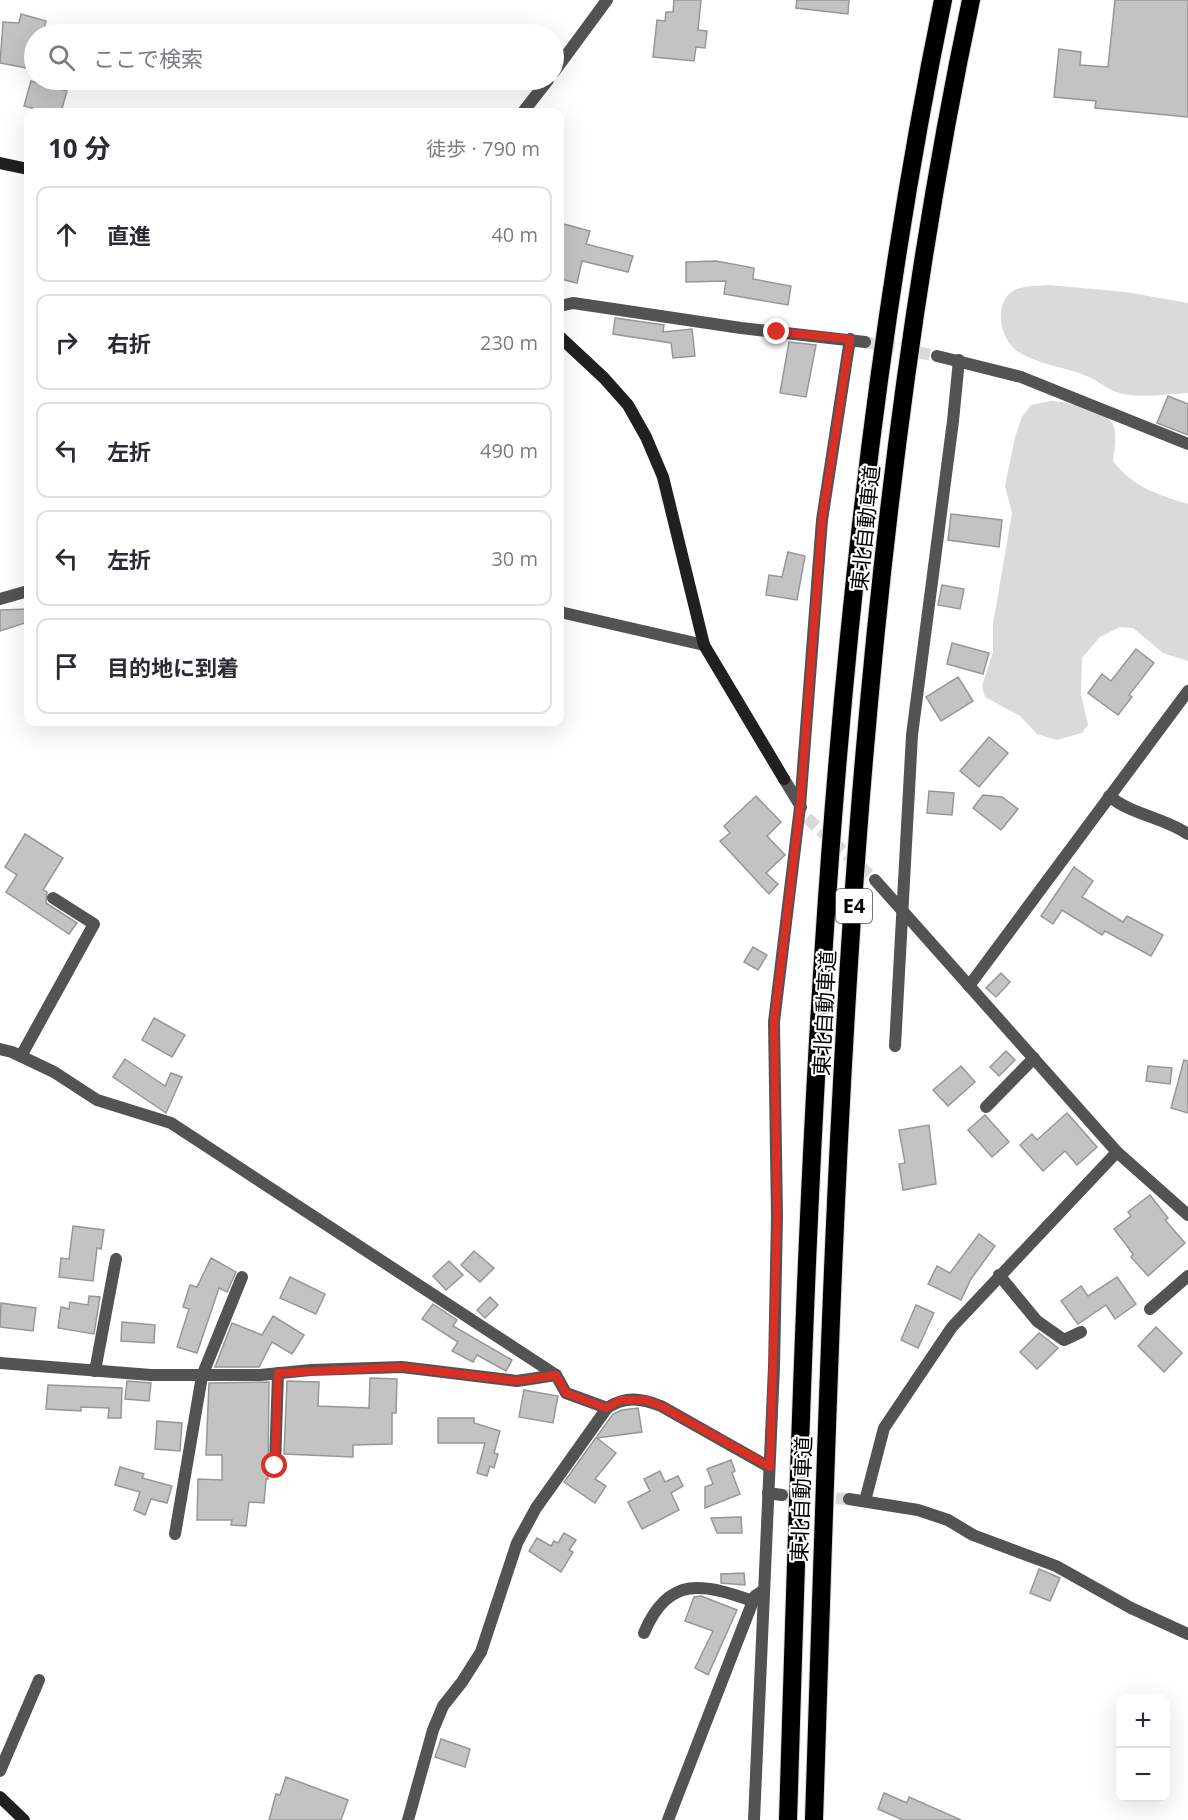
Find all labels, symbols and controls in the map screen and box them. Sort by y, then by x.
search box [24,24,564,90]
icon: search [45,41,78,74]
text: ここで検索 [93,43,203,73]
text: 10 分 [48,130,111,166]
text: 徒歩 · 790 m [426,135,540,162]
icon: ahead [50,218,83,251]
text: 直進 [107,220,151,250]
text: 40 m [491,221,538,248]
route end [763,318,789,344]
icon: right [50,326,83,359]
text: 右折 [107,328,151,358]
text: 230 m [480,329,538,356]
icon: left [50,434,83,467]
text: 左折 [107,436,151,466]
text: 490 m [480,437,538,464]
street label: 東北自動車道 [844,464,886,592]
icon: left [50,542,83,575]
text: 左折 [107,544,151,574]
text: 30 m [491,545,538,572]
icon: arrive [50,650,83,683]
text: 目的地に到着 [107,652,239,682]
road number: E4 [836,889,872,923]
street label: 東北自動車道 [807,949,841,1077]
street label: 東北自動車道 [785,1436,817,1562]
route start [261,1452,287,1478]
map controls [1116,1694,1170,1802]
button: + [1116,1694,1170,1748]
button: − [1116,1748,1170,1802]

